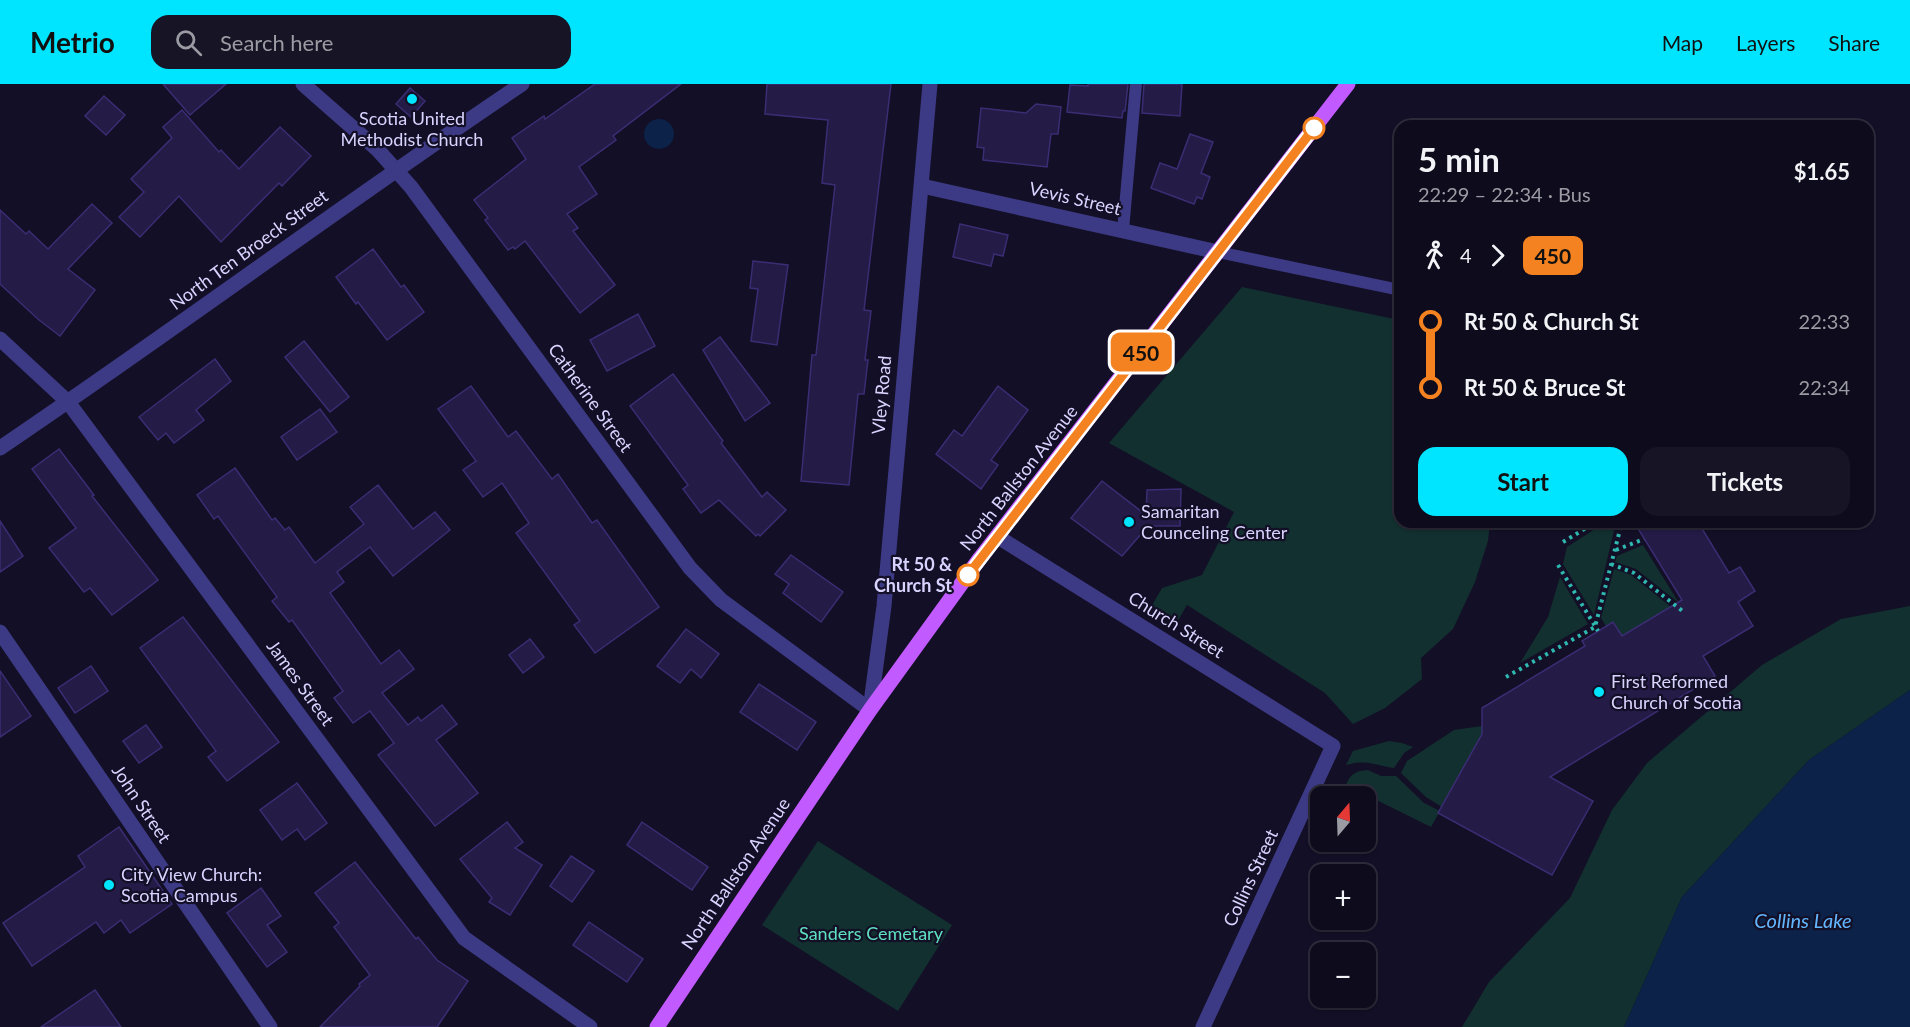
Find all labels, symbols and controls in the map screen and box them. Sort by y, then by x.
search box [151,15,571,69]
text: Metrio [30,25,115,59]
icon: search [172,26,205,59]
text: Search here [220,29,333,56]
text: Map [1662,30,1703,55]
text: Layers [1736,30,1795,55]
text: Share [1828,30,1880,55]
marker: Scotia United Methodist Church [405,92,419,106]
place label: Scotia United Methodist Church [341,107,483,150]
unlabelled marker [1303,117,1325,139]
text: 5 min [1418,139,1500,179]
text: $1.65 [1794,158,1850,185]
street label: Vevis Street [1027,177,1124,219]
text: 22:29 – 22:34 · Bus [1418,182,1591,206]
street label: North Ten Broeck Street [165,184,332,314]
icon: walk [1418,239,1451,272]
icon: forward [1481,239,1514,272]
text: 4 [1460,243,1472,267]
text: 450 [1535,243,1571,268]
text: Rt 50 & Church St [1464,308,1639,335]
text: 22:33 [1799,309,1850,333]
line badge: 450 [1106,332,1176,372]
street label: Catherine Street [544,339,638,457]
text: 450 [1123,340,1159,365]
street label: Vley Road [867,355,895,435]
text: Rt 50 & Bruce St [1464,374,1626,401]
text: 22:34 [1799,375,1850,399]
street label: North Ballston Avenue [955,400,1082,554]
button: Start [1418,447,1628,516]
button: Tickets [1640,447,1850,516]
place label: Samaritan Counceling Center [1141,500,1288,543]
marker: Samaritan Counceling Center [1122,515,1136,529]
place label: Rt 50 & Church St [874,553,952,596]
marker: Rt 50 & Church St [957,564,979,586]
street label: Church Street [1125,586,1229,663]
street label: James Street [262,635,340,730]
place label: First Reformed Church of Scotia [1611,670,1741,713]
marker: First Reformed Church of Scotia [1592,685,1606,699]
street label: John Street [108,760,176,847]
north arrow [1310,786,1376,852]
map controls [1310,786,1376,1008]
street label: North Ballston Avenue [676,793,794,954]
street label: Collins Street [1218,825,1282,930]
place label: City View Church: Scotia Campus [121,863,262,906]
button: + [1310,864,1376,930]
marker: City View Church: Scotia Campus [102,878,116,892]
water label: Collins Lake [1754,908,1852,932]
park label: Sanders Cemetary [799,922,944,944]
button: − [1310,942,1376,1008]

